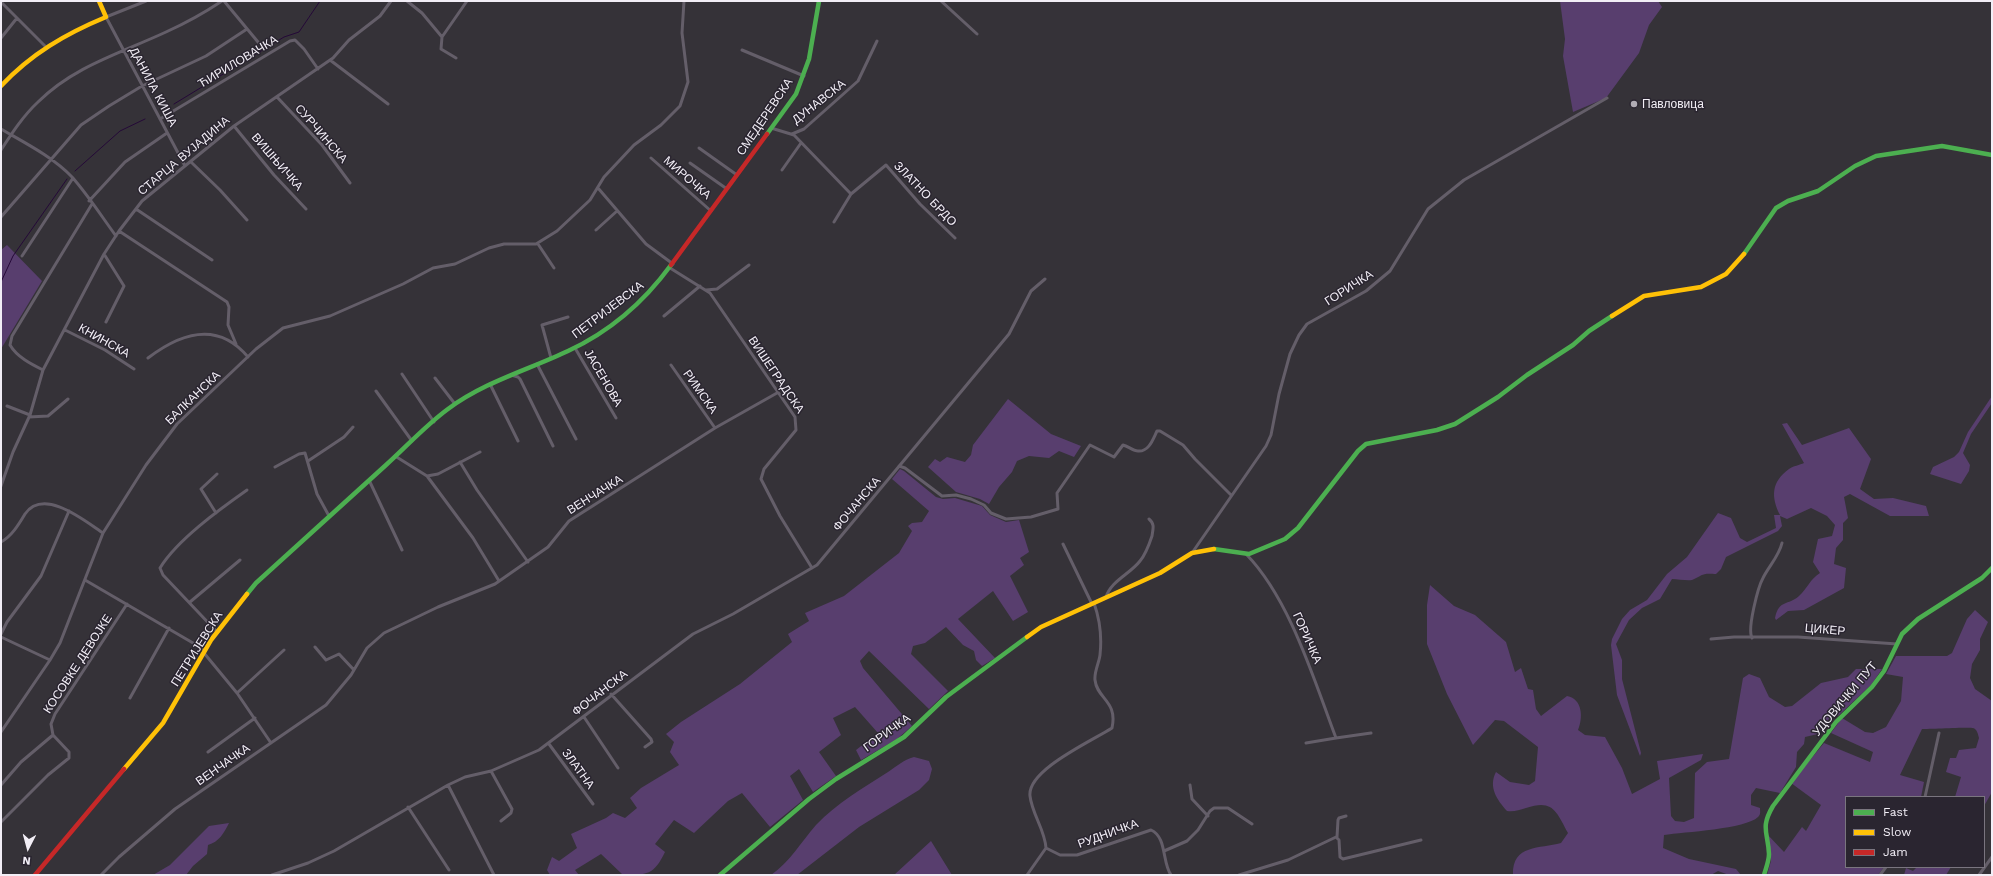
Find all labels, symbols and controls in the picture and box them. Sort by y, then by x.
street label: ЋИРИЛОВАЧКА [196,33,280,91]
street label: ДАНИЛА КИША [126,45,180,129]
street label: СМЕДЕРЕВСКА [734,76,796,158]
street label: ДУНАВСКА [789,77,849,127]
place label: Павловица [1642,97,1704,111]
marker: Павловица [1629,99,1639,109]
street label: СУРЧИНСКА [292,102,350,166]
street label: СТАРЦА ВУЈАДИНА [135,113,233,199]
street label: ВИШЊИЧКА [248,130,306,194]
street label: МИРОЧКА [660,153,714,203]
street label: ЗЛАТНО БРДО [891,159,959,229]
street label: ГОРИЧКА [1322,267,1376,309]
street label: ПЕТРИЈЕВСКА [569,278,647,342]
street label: КНИНСКА [76,321,132,361]
street label: ВИШЕГРАДСКА [745,334,807,416]
street label: ЈАСЕНОВА [581,347,625,409]
street label: РИМСКА [680,367,720,417]
street label: БАЛКАНСКА [162,368,224,428]
street label: ВЕНЧАЧКА [565,472,625,518]
street label: ФОЧАНСКА [830,474,884,534]
street label: ПЕТРИЈЕВСКА [168,609,226,689]
street label: ГОРИЧКА [1289,610,1325,666]
street label: КОСОВКЕ ДЕВОЈКЕ [41,612,115,716]
street label: ЦИКЕР [1804,621,1846,639]
street label: УДОВИЧКИ ПУТ [1810,659,1880,739]
street label: ФОЧАНСКА [569,667,631,719]
street label: ГОРИЧКА [861,711,913,755]
street label: ВЕНЧАЧКА [193,741,253,789]
street label: ЗЛАТНА [559,746,597,792]
legend [1845,796,1985,868]
text: Fast [1883,805,1908,819]
street label: РУДНИЧКА [1076,816,1140,852]
text: Slow [1883,825,1911,839]
north arrow [8,828,48,868]
text: Jam [1883,845,1908,859]
text: N [22,854,31,867]

